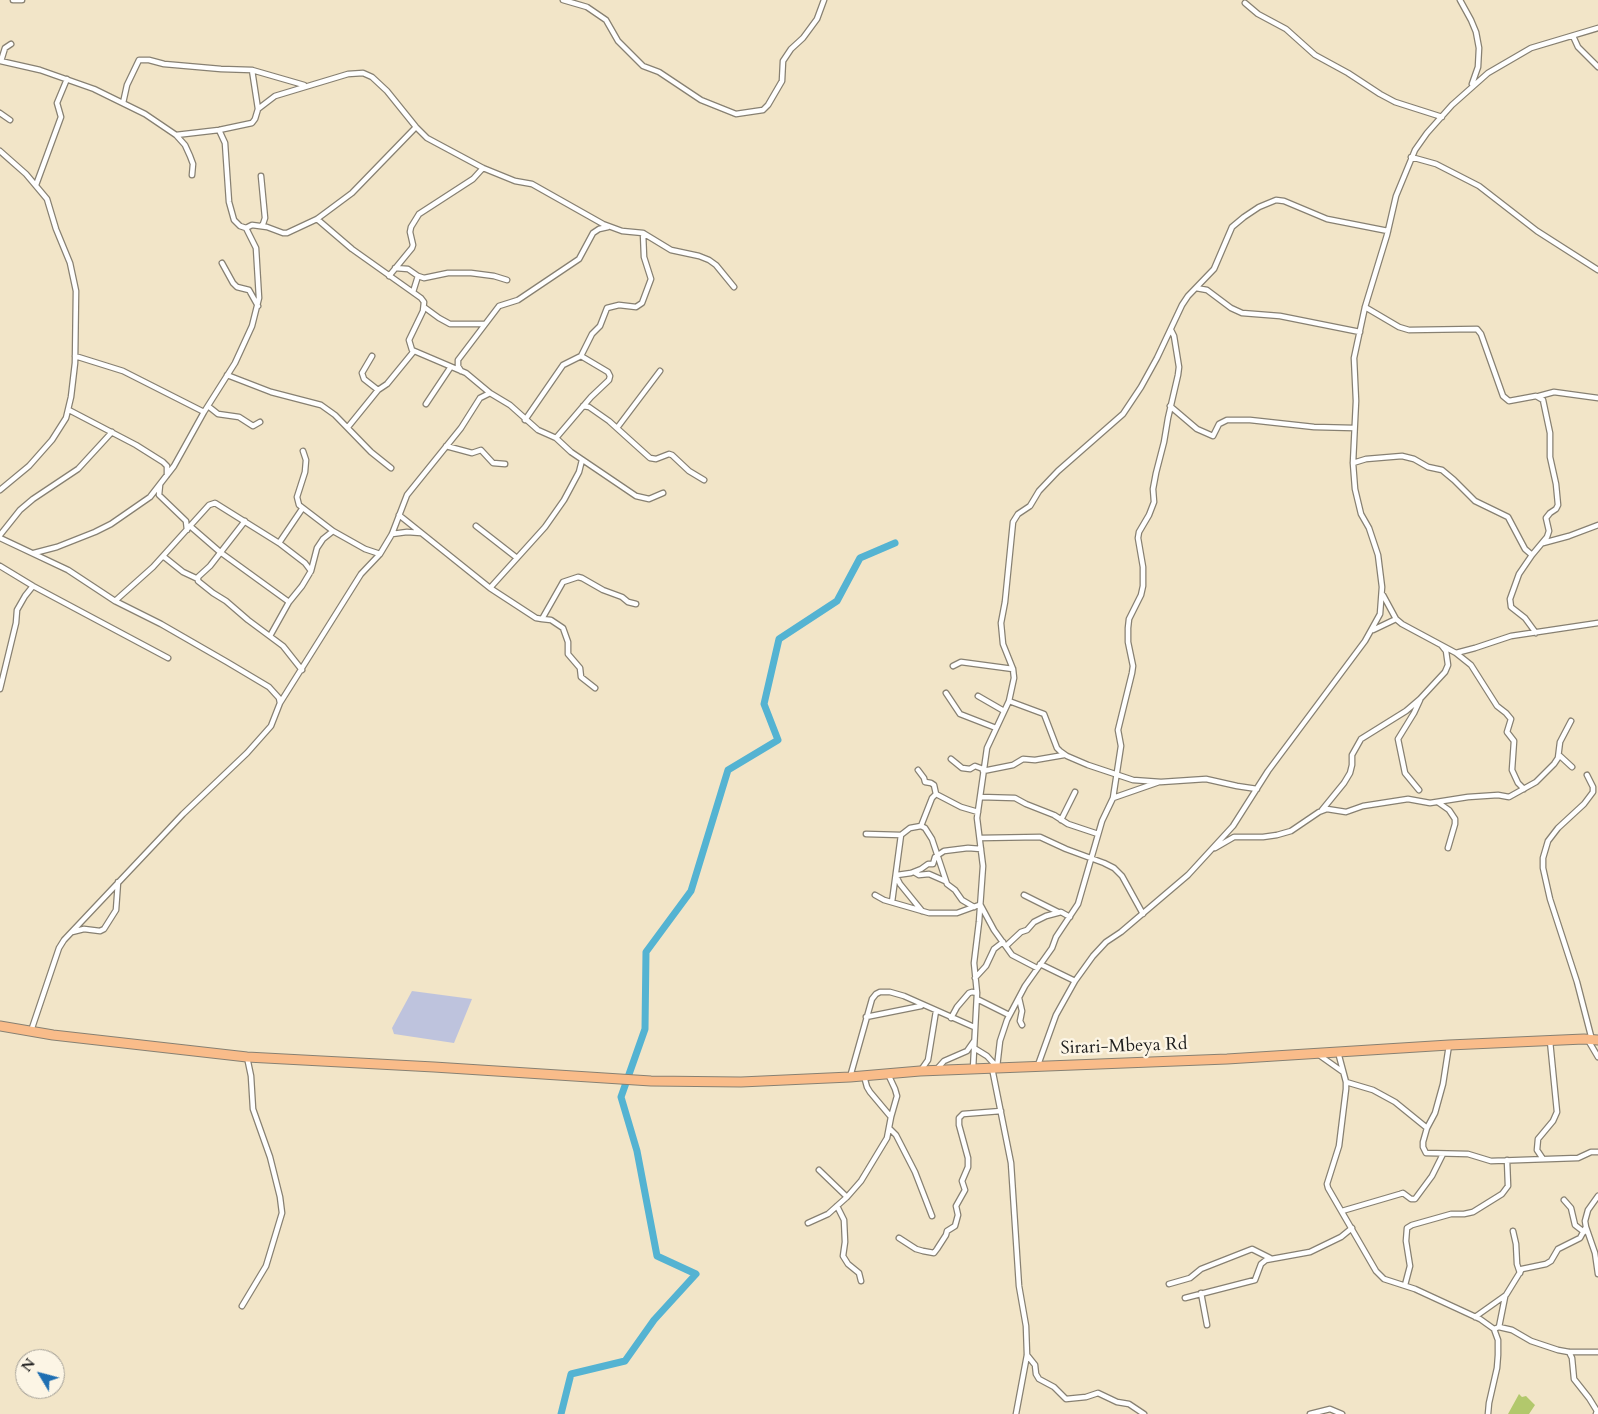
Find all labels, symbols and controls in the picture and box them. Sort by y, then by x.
street label: Sirari-Mbeya Rd [1060,1034,1188,1060]
north arrow [15,1349,65,1399]
text: N [17,1355,40,1376]

